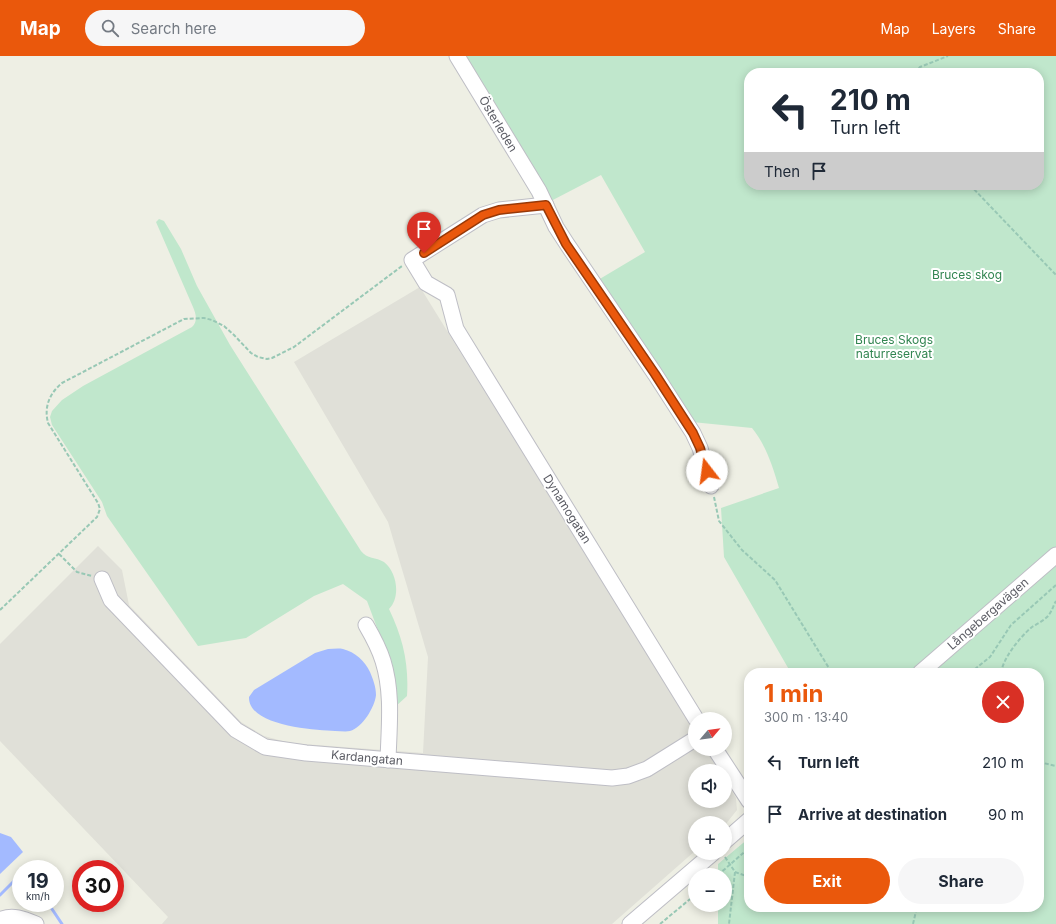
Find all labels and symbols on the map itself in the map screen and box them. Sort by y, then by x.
street label: Österleden [476,93,521,154]
pin [407,212,441,253]
park label: Bruces skog [932,267,1002,282]
park label: Bruces Skogs naturreservat [855,332,933,361]
position arrow [686,450,728,492]
street label: Dynamogatan [540,471,595,546]
street label: Långebergavägen [944,574,1031,653]
north arrow [688,712,732,756]
street label: Kardangatan [330,747,404,768]
speed limit sign: 30 [72,860,124,912]

